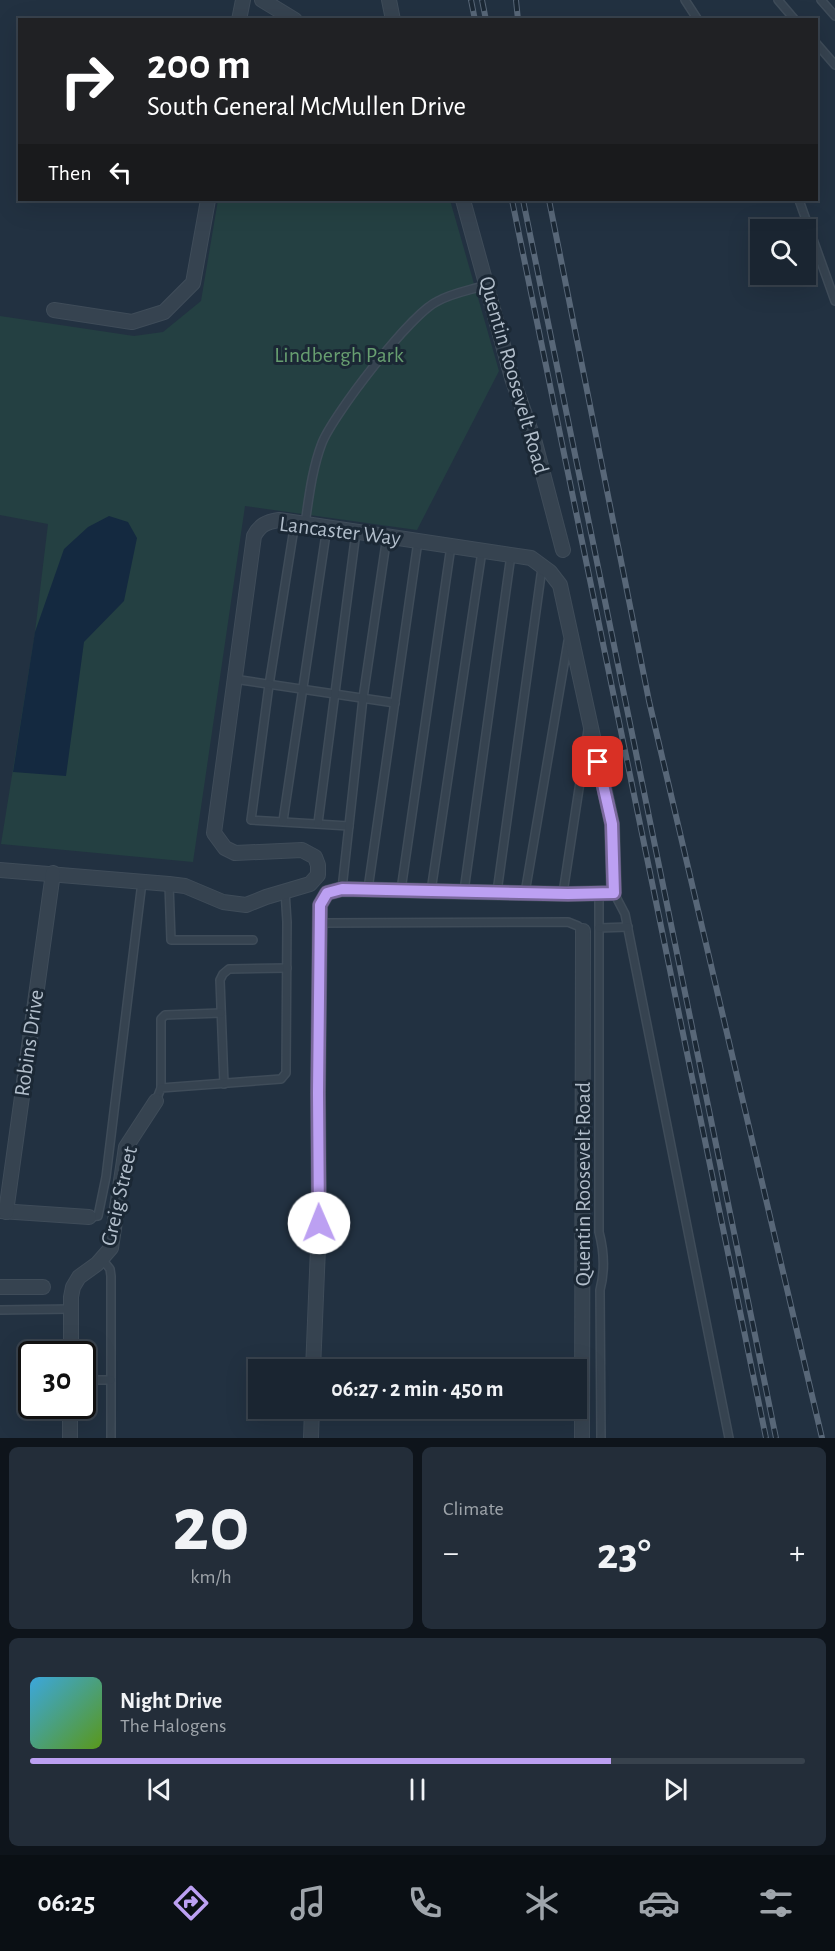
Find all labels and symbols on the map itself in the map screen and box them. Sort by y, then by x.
street label: Quentin Roosevelt Road [475,274,553,476]
park label: Lindbergh Park [274,344,404,366]
street label: Lancaster Way [278,513,403,549]
pin [572,736,623,787]
street label: Robins Drive [11,988,47,1098]
street label: Quentin Roosevelt Road [572,1082,594,1286]
street label: Greig Street [97,1144,141,1248]
position arrow [287,1191,351,1255]
speed limit sign: 30 [18,1341,96,1419]

